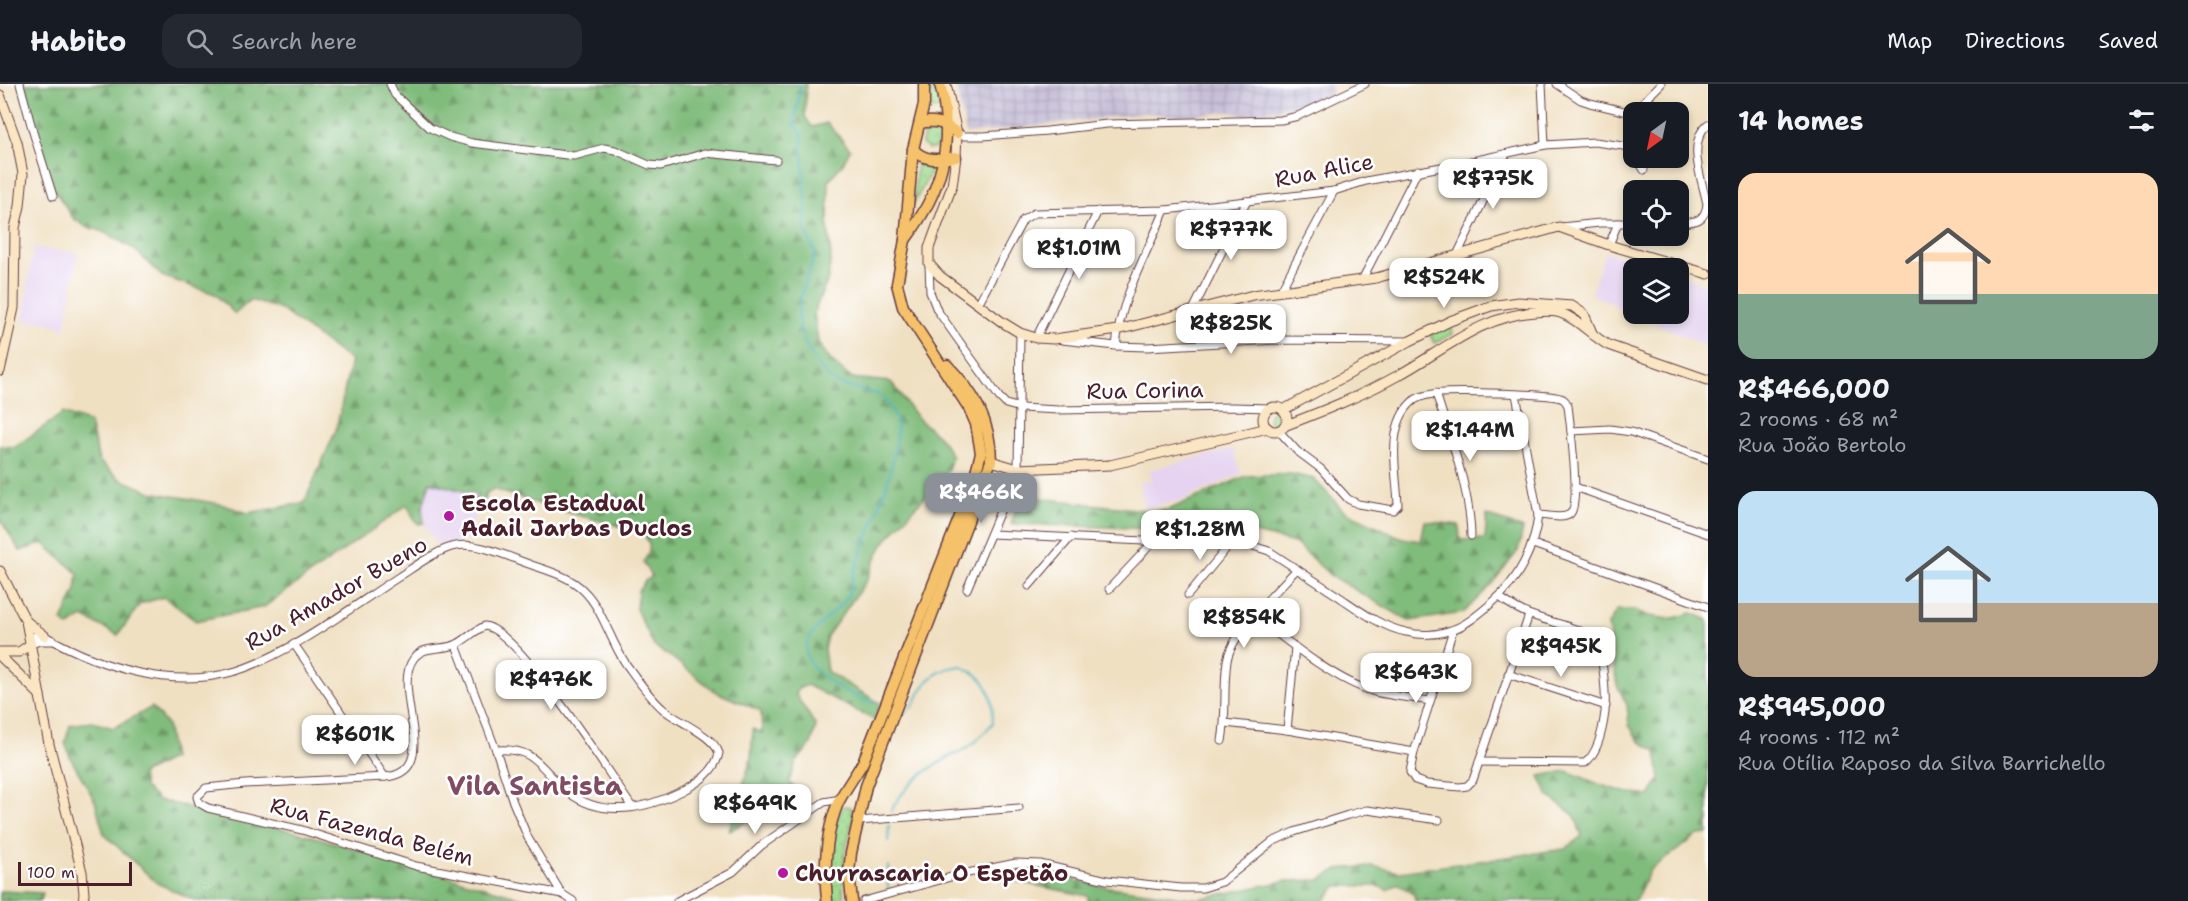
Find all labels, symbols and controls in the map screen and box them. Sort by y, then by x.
search box [162,14,582,68]
text: Habito [30,22,126,60]
icon: search [183,25,216,58]
text: Search here [231,27,357,56]
text: Map [1887,27,1932,55]
text: Directions [1965,27,2065,55]
text: Saved [2098,27,2158,55]
north arrow [1623,102,1689,168]
map controls [1623,102,1689,324]
text: 14 homes [1738,103,1864,138]
icon: filters [2125,104,2158,137]
street label: Rua Alice [1272,147,1376,194]
pin: R$775K [1444,159,1542,210]
text: R$775K [1452,165,1534,191]
button: locate [1623,180,1689,246]
pin: R$777K [1182,210,1280,261]
icon: home [1894,212,2002,320]
text: R$777K [1190,216,1272,242]
pin: R$1.01M [1024,229,1134,280]
text: R$1.01M [1037,235,1121,261]
pin: R$524K [1395,258,1493,309]
button: layers [1623,258,1689,324]
text: R$524K [1403,264,1485,290]
pin: R$825K [1182,304,1280,355]
text: R$825K [1190,310,1272,336]
text: R$466,000 [1738,371,1890,406]
street label: Rua Corina [1086,375,1204,406]
text: 2 rooms · 68 m² [1738,406,1898,432]
pin: R$1.44M [1415,411,1525,462]
text: R$1.44M [1426,417,1515,443]
text: Rua João Bertolo [1738,432,1906,458]
pin: R$466K [932,473,1030,524]
text: R$466K [939,479,1023,505]
place label: Escola Estadual Adail Jarbas Duclos [461,489,692,543]
marker: Escola Estadual Adail Jarbas Duclos [442,509,456,523]
pin: R$1.28M [1145,510,1255,561]
text: R$1.28M [1155,516,1245,542]
street label: Rua Amador Bueno [240,529,433,657]
icon: home [1894,530,2002,638]
pin: R$854K [1195,598,1293,649]
text: R$854K [1203,604,1285,630]
pin: R$945K [1512,627,1610,678]
text: R$945K [1520,633,1602,659]
pin: R$643K [1367,653,1465,704]
text: R$643K [1374,659,1458,685]
pin: R$476K [502,660,600,711]
text: R$476K [510,666,593,692]
text: R$945,000 [1738,689,1886,724]
pin: R$601K [306,715,404,766]
text: R$601K [316,721,394,747]
text: 4 rooms · 112 m² [1738,724,1900,750]
text: Rua Otília Raposo da Silva Barrichello [1738,750,2106,776]
district label: Vila Santista [447,768,623,803]
pin: R$649K [706,784,804,835]
street label: Rua Fazenda Belém [267,790,477,873]
text: R$649K [713,790,797,816]
scale bar [18,859,132,886]
place label: Churrascaria O Espetão [795,859,1068,888]
text: 100 m [27,862,75,883]
marker: Churrascaria O Espetão [776,866,790,880]

